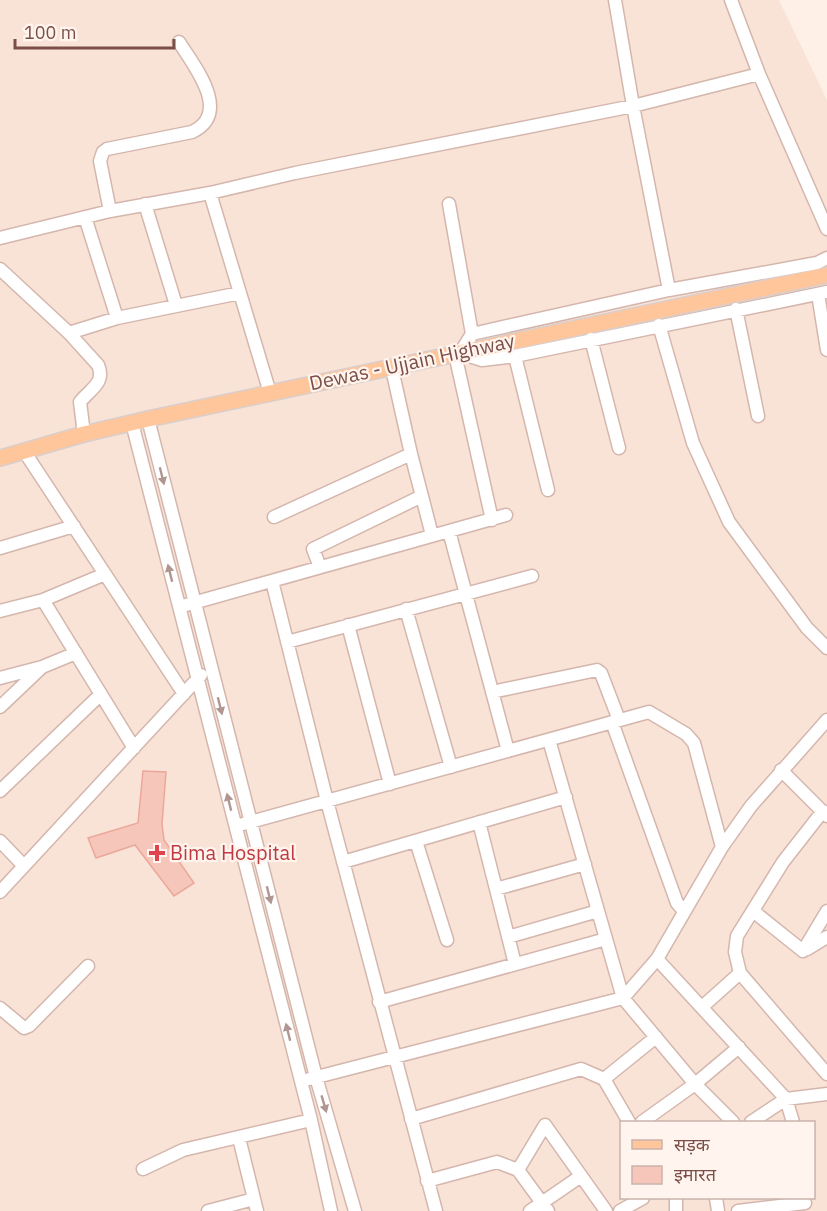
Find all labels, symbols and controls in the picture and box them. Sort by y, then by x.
scale bar [15,12,174,50]
text: 100 m [24,21,76,44]
street label: Dewas - Ujjain Highway [307,327,517,396]
one-way arrow [158,467,168,485]
one-way arrow [164,564,174,582]
one-way arrow [216,697,226,715]
one-way arrow [223,793,233,811]
place label: Bima Hospital [170,839,296,866]
marker: Bima Hospital [148,844,166,862]
one-way arrow [265,885,275,904]
one-way arrow [282,1023,292,1041]
one-way arrow [320,1095,329,1113]
legend [620,1121,815,1199]
text: सड़क [674,1133,711,1156]
text: इमारत [674,1163,717,1186]

